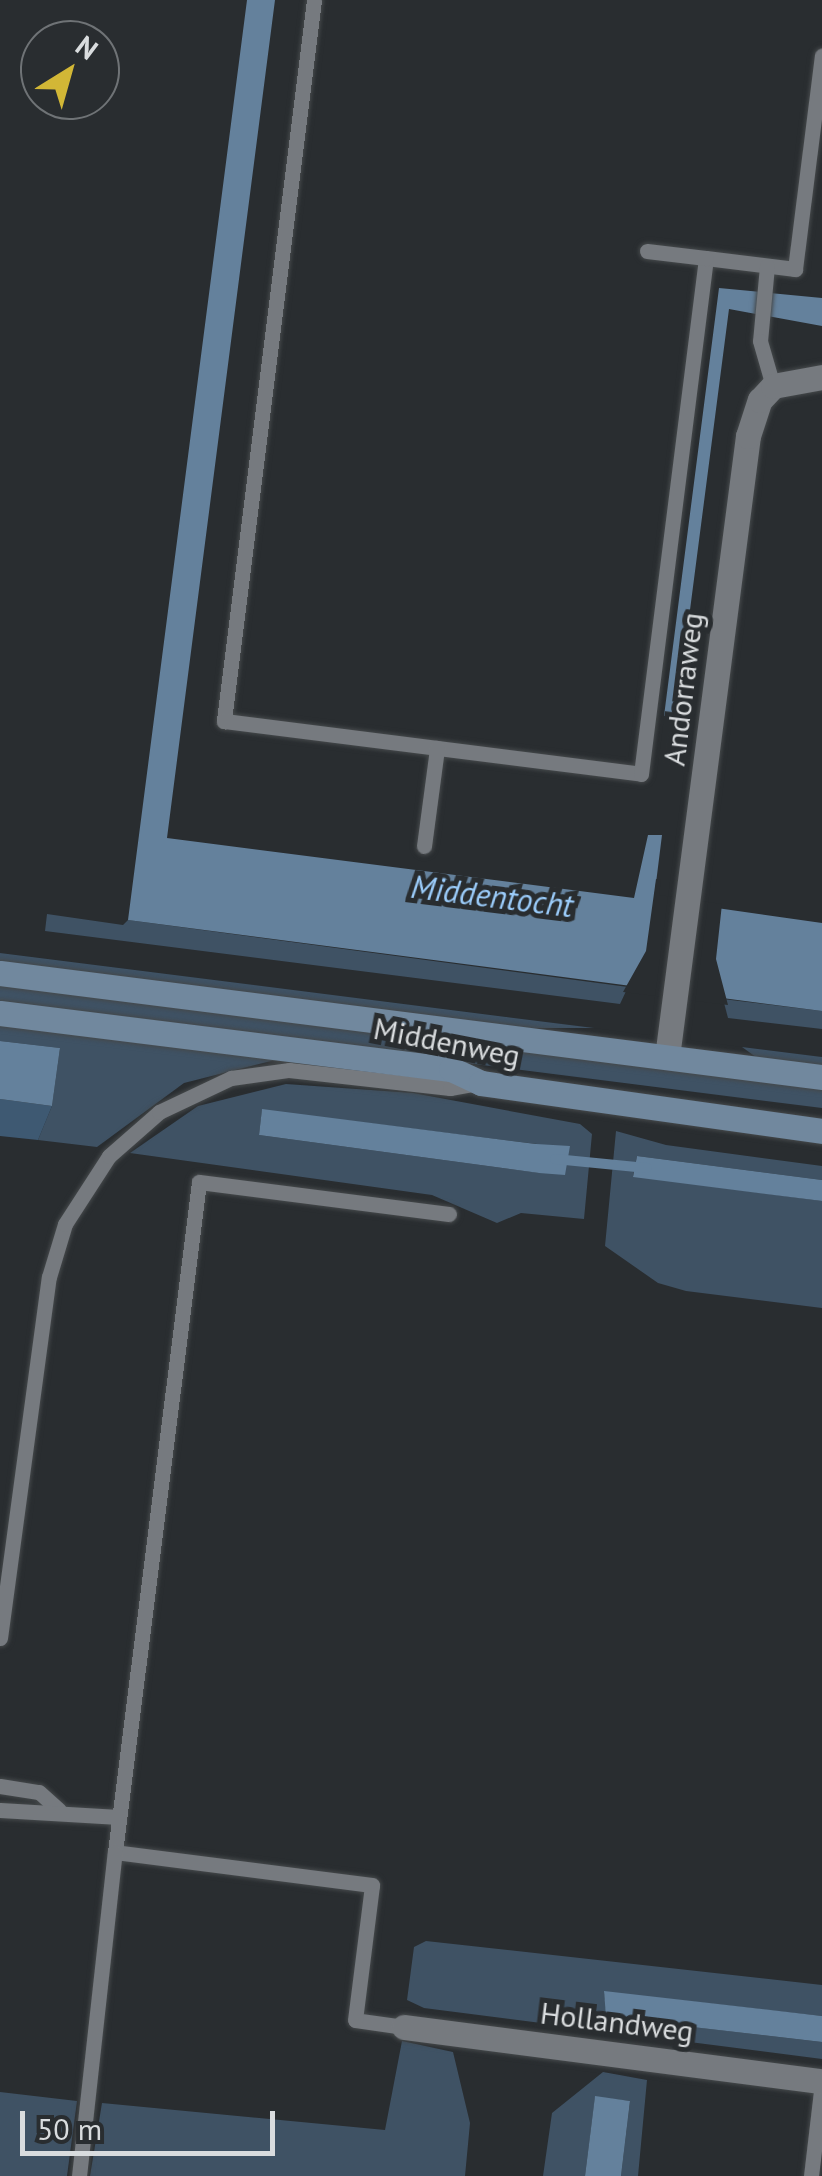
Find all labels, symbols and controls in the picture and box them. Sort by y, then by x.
north arrow [20,20,120,120]
text: N [69,27,106,68]
street label: Andorraweg [656,610,710,768]
water label: Middentocht [409,867,575,925]
street label: Middenweg [371,1010,523,1074]
street label: Hollandweg [538,1995,696,2049]
scale bar [25,2091,280,2153]
text: 50 m [37,2109,102,2148]

